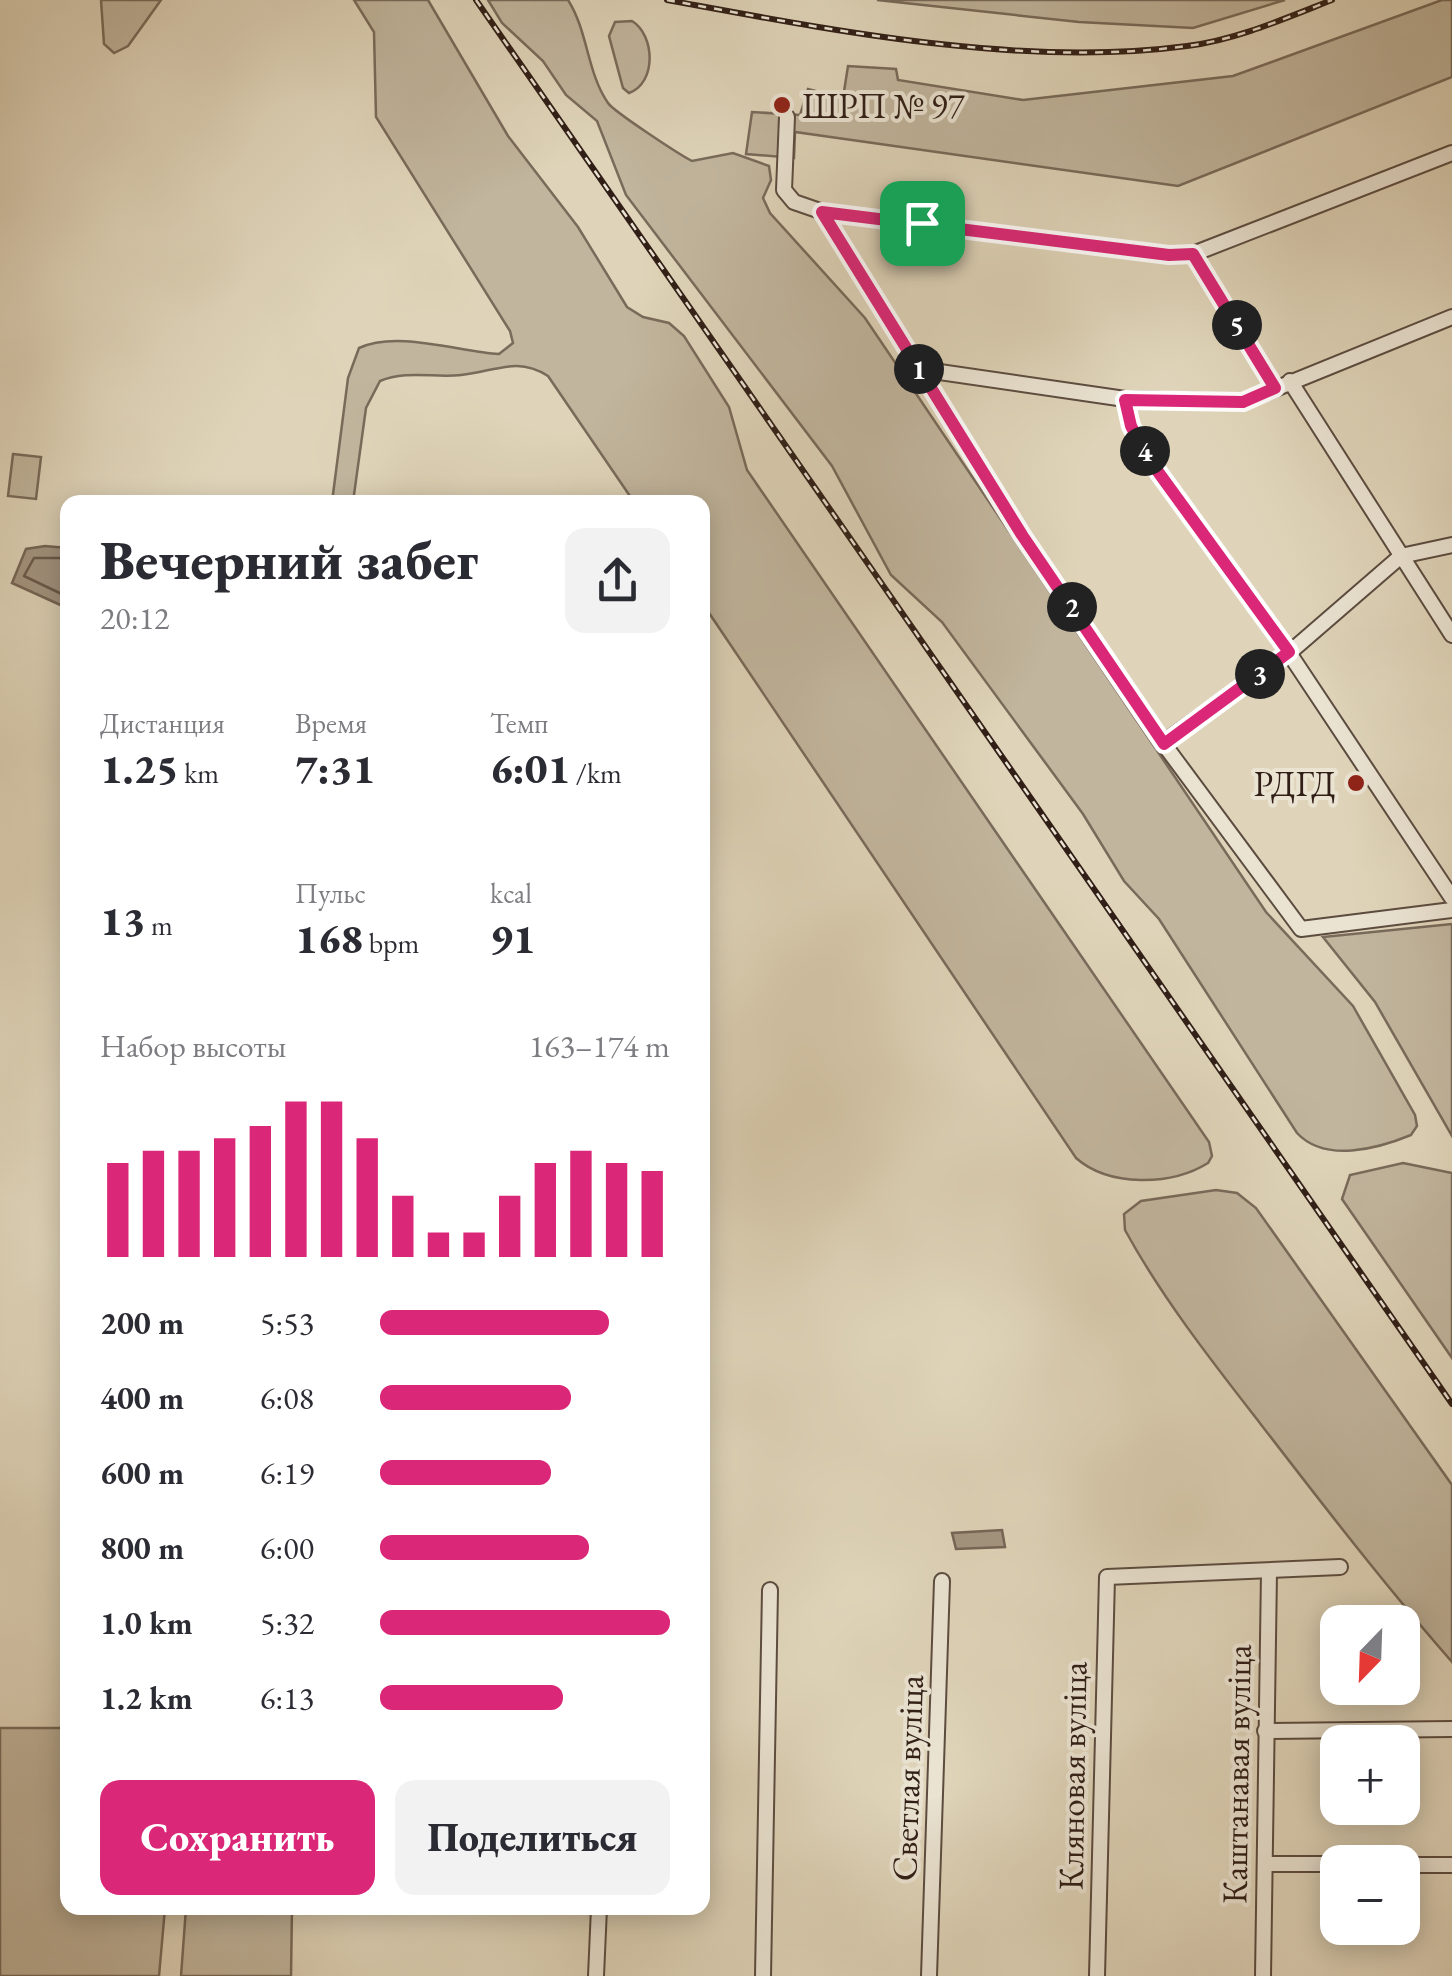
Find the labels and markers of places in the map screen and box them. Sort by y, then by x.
place label: ШРП № 97 [802,83,965,128]
marker: ШРП № 97 [771,94,793,116]
pin [880,181,965,266]
pin: 5 [1212,300,1262,350]
pin: 1 [894,344,944,394]
pin: 4 [1120,426,1170,476]
pin: 2 [1047,582,1097,632]
pin: 3 [1235,649,1285,699]
place label: РДГД [1254,761,1336,806]
marker: РДГД [1345,772,1367,794]

